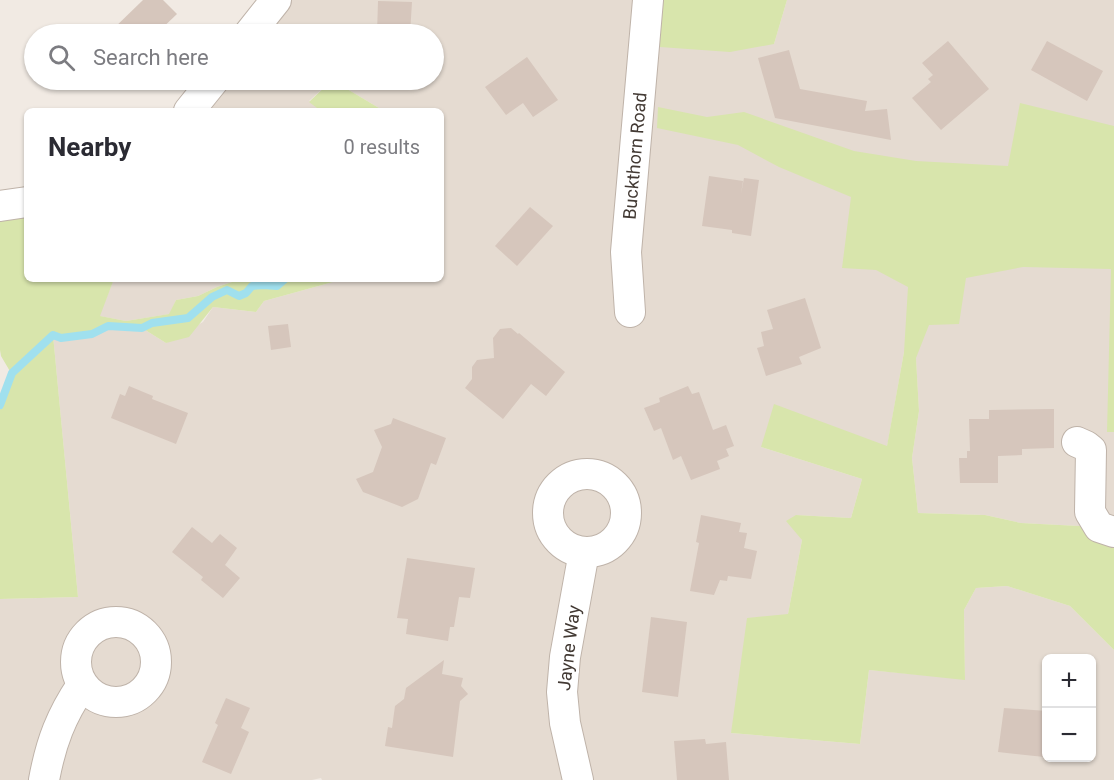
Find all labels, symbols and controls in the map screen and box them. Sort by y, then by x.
search box [24,24,444,90]
icon: search [45,41,78,74]
text: Search here [93,45,209,70]
street label: Buckthorn Road [618,92,651,220]
text: Nearby [48,132,131,162]
text: 0 results [344,135,420,159]
street label: Jayne Way [553,604,584,692]
map controls [1042,654,1096,762]
button: + [1042,654,1096,708]
button: − [1042,708,1096,762]

